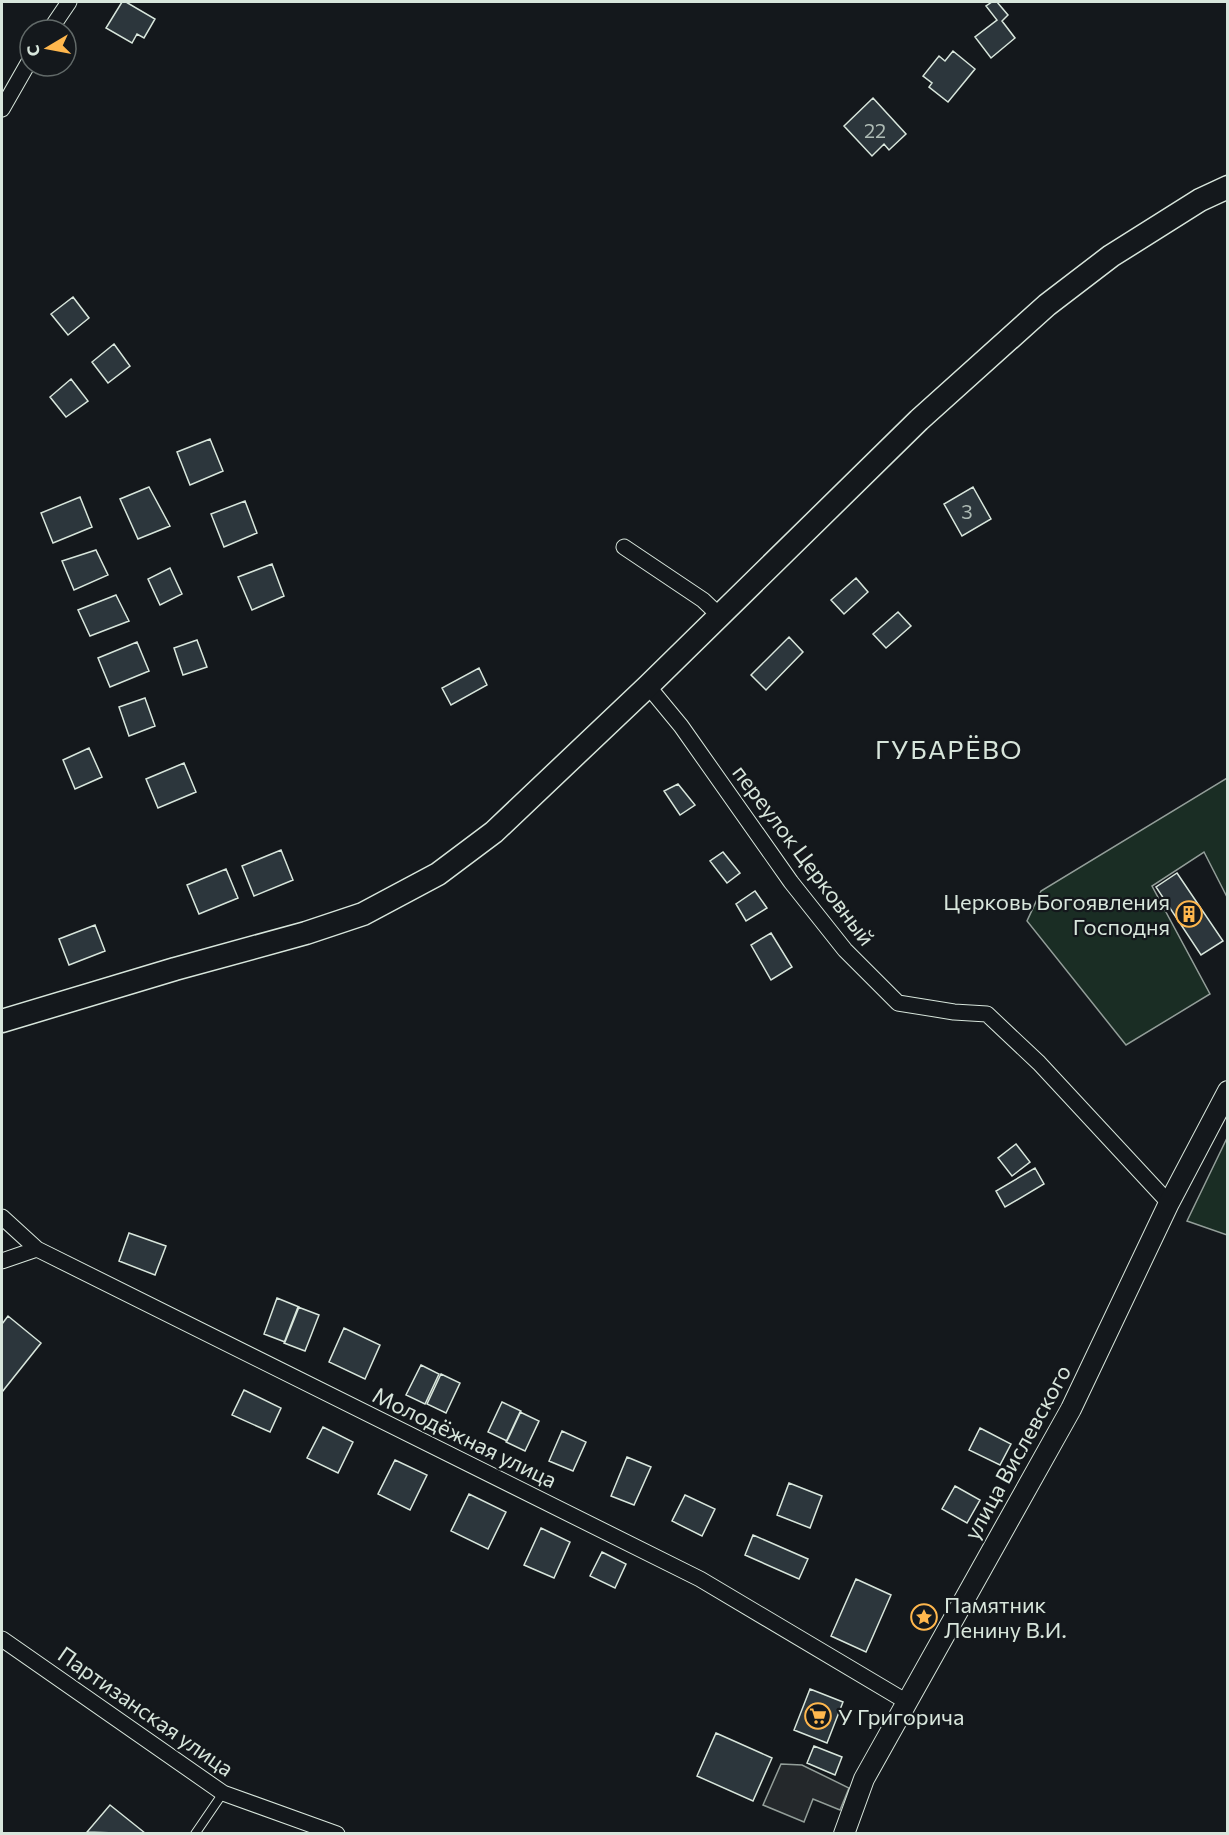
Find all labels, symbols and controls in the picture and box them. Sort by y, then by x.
north arrow [18,18,78,78]
text: С [22,44,43,58]
house number: 22 [864,118,886,142]
house number: 3 [961,499,973,523]
district label: ГУБАРЁВО [875,733,1023,764]
street label: переулок Церковный [727,759,881,951]
place label: Церковь Богоявления Господня [943,888,1170,940]
building icon: Церковь Богоявления Господня [1174,899,1204,929]
street label: улица Вислевского [958,1360,1076,1544]
street label: Молодёжная улица [369,1381,561,1493]
place label: Памятник Ленину В.И. [944,1591,1067,1643]
place icon: Памятник Ленину В.И. [909,1602,939,1632]
street label: Партизанская улица [53,1640,239,1782]
supermarket icon: У Григорича [803,1701,833,1731]
place label: У Григорича [838,1703,964,1730]

